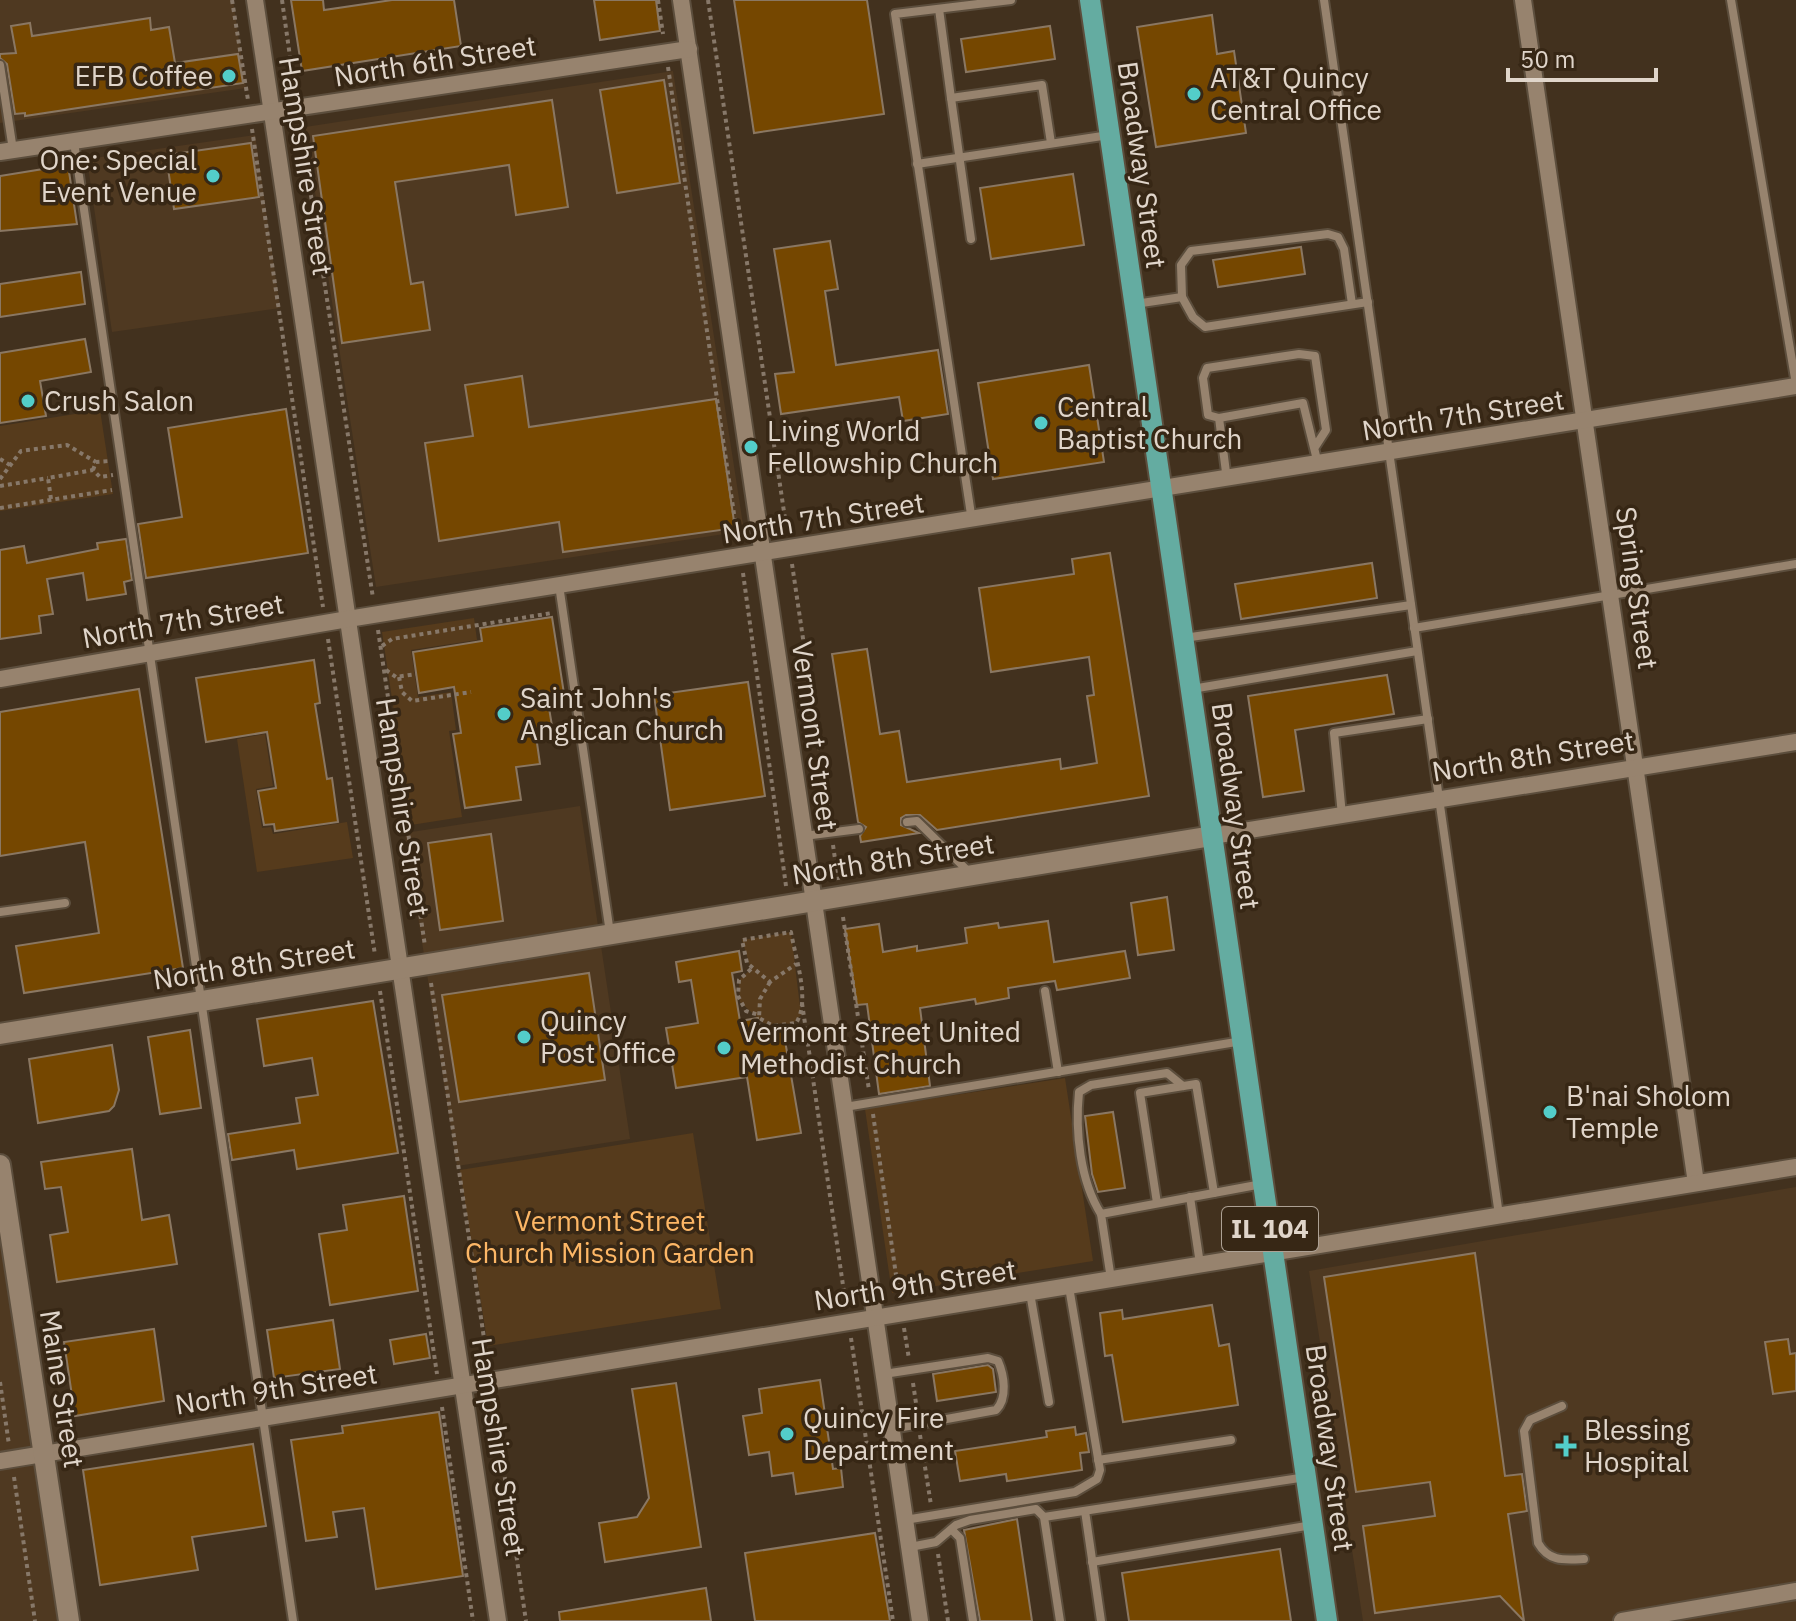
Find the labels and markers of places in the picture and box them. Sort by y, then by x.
place label: EFB Coffee [74,57,213,94]
place label: AT&T Quincy Central Office [1210,59,1382,128]
marker: EFB Coffee [220,67,238,85]
marker: AT&T Quincy Central Office [1185,85,1203,103]
place label: One: Special Event Venue [40,141,197,210]
marker: One: Special Event Venue [204,167,222,185]
place label: Crush Salon [44,382,194,419]
place label: Central Baptist Church [1057,388,1242,457]
marker: Crush Salon [19,392,37,410]
place label: Living World Fellowship Church [767,412,998,481]
marker: Central Baptist Church [1032,414,1050,432]
marker: Living World Fellowship Church [742,438,760,456]
place label: Saint John's Anglican Church [520,679,724,748]
marker: Saint John's Anglican Church [495,705,513,723]
place label: Quincy Post Office [540,1002,676,1071]
place label: Vermont Street United Methodist Church [740,1013,1021,1082]
marker: Quincy Post Office [515,1028,533,1046]
marker: Vermont Street United Methodist Church [715,1039,733,1057]
place label: B'nai Sholom Temple [1566,1077,1731,1146]
marker: B'nai Sholom Temple [1541,1103,1559,1121]
place label: Quincy Fire Department [803,1399,954,1468]
place label: Blessing Hospital [1584,1411,1690,1480]
marker: Quincy Fire Department [778,1425,796,1443]
marker: Blessing Hospital [1555,1435,1577,1457]

